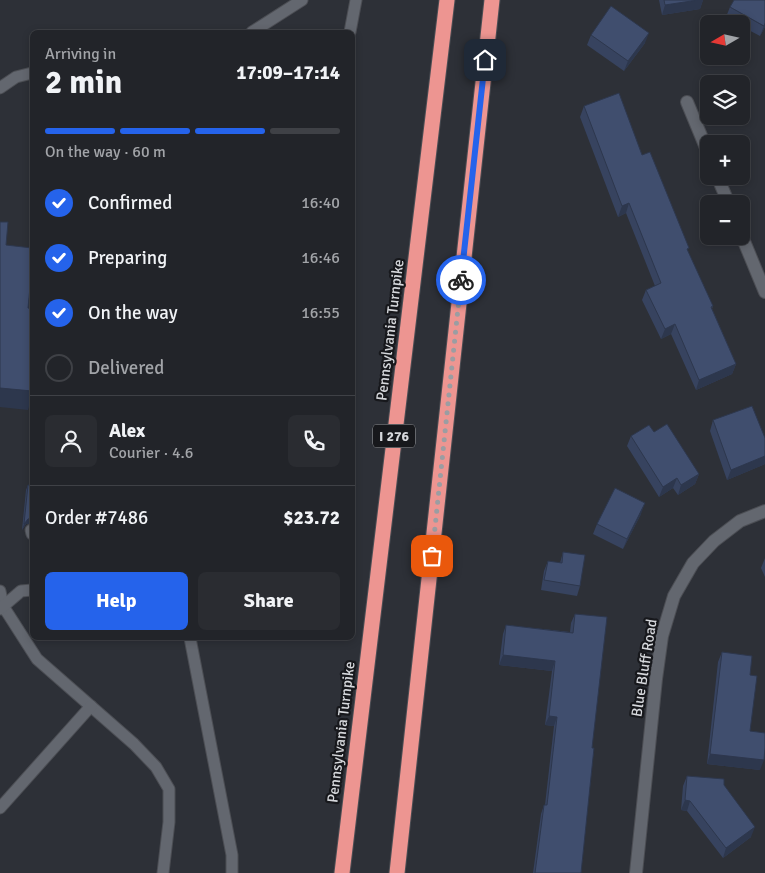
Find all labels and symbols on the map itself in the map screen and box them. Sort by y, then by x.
north arrow [700,15,750,65]
pin [464,39,506,81]
courier [436,255,486,305]
street label: Pennsylvania Turnpike [372,258,408,402]
road number: I 276 [373,424,415,448]
pin [411,535,453,577]
street label: Blue Bluff Road [627,618,661,718]
street label: Pennsylvania Turnpike [323,660,359,804]

